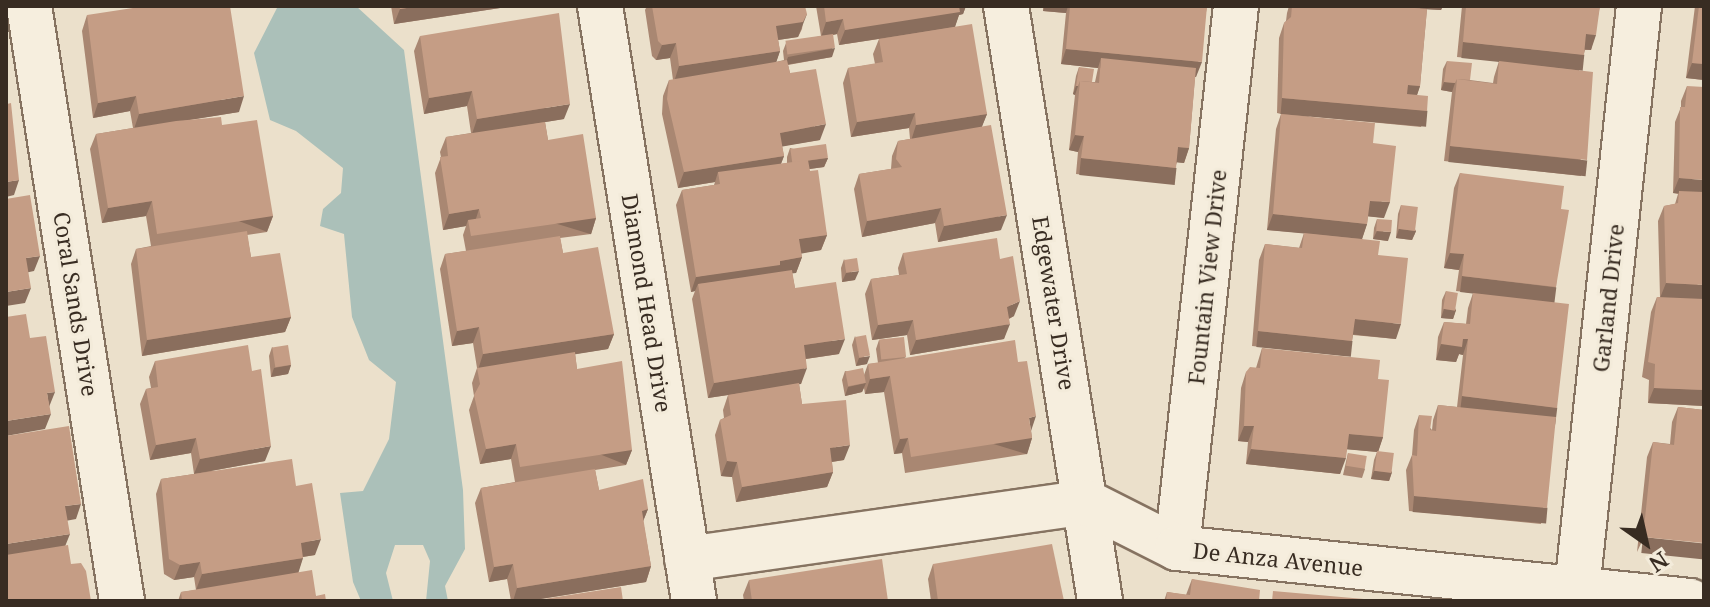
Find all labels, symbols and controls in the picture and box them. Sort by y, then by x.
street label: Fountain View Drive [1183,168,1231,386]
street label: Diamond Head Drive [617,192,677,414]
street label: Coral Sands Drive [48,210,104,398]
street label: Edgewater Drive [1027,214,1081,392]
street label: Garland Drive [1587,223,1629,373]
north arrow [1606,503,1686,583]
street label: De Anza Avenue [1192,537,1364,581]
text: N [1644,546,1675,580]

